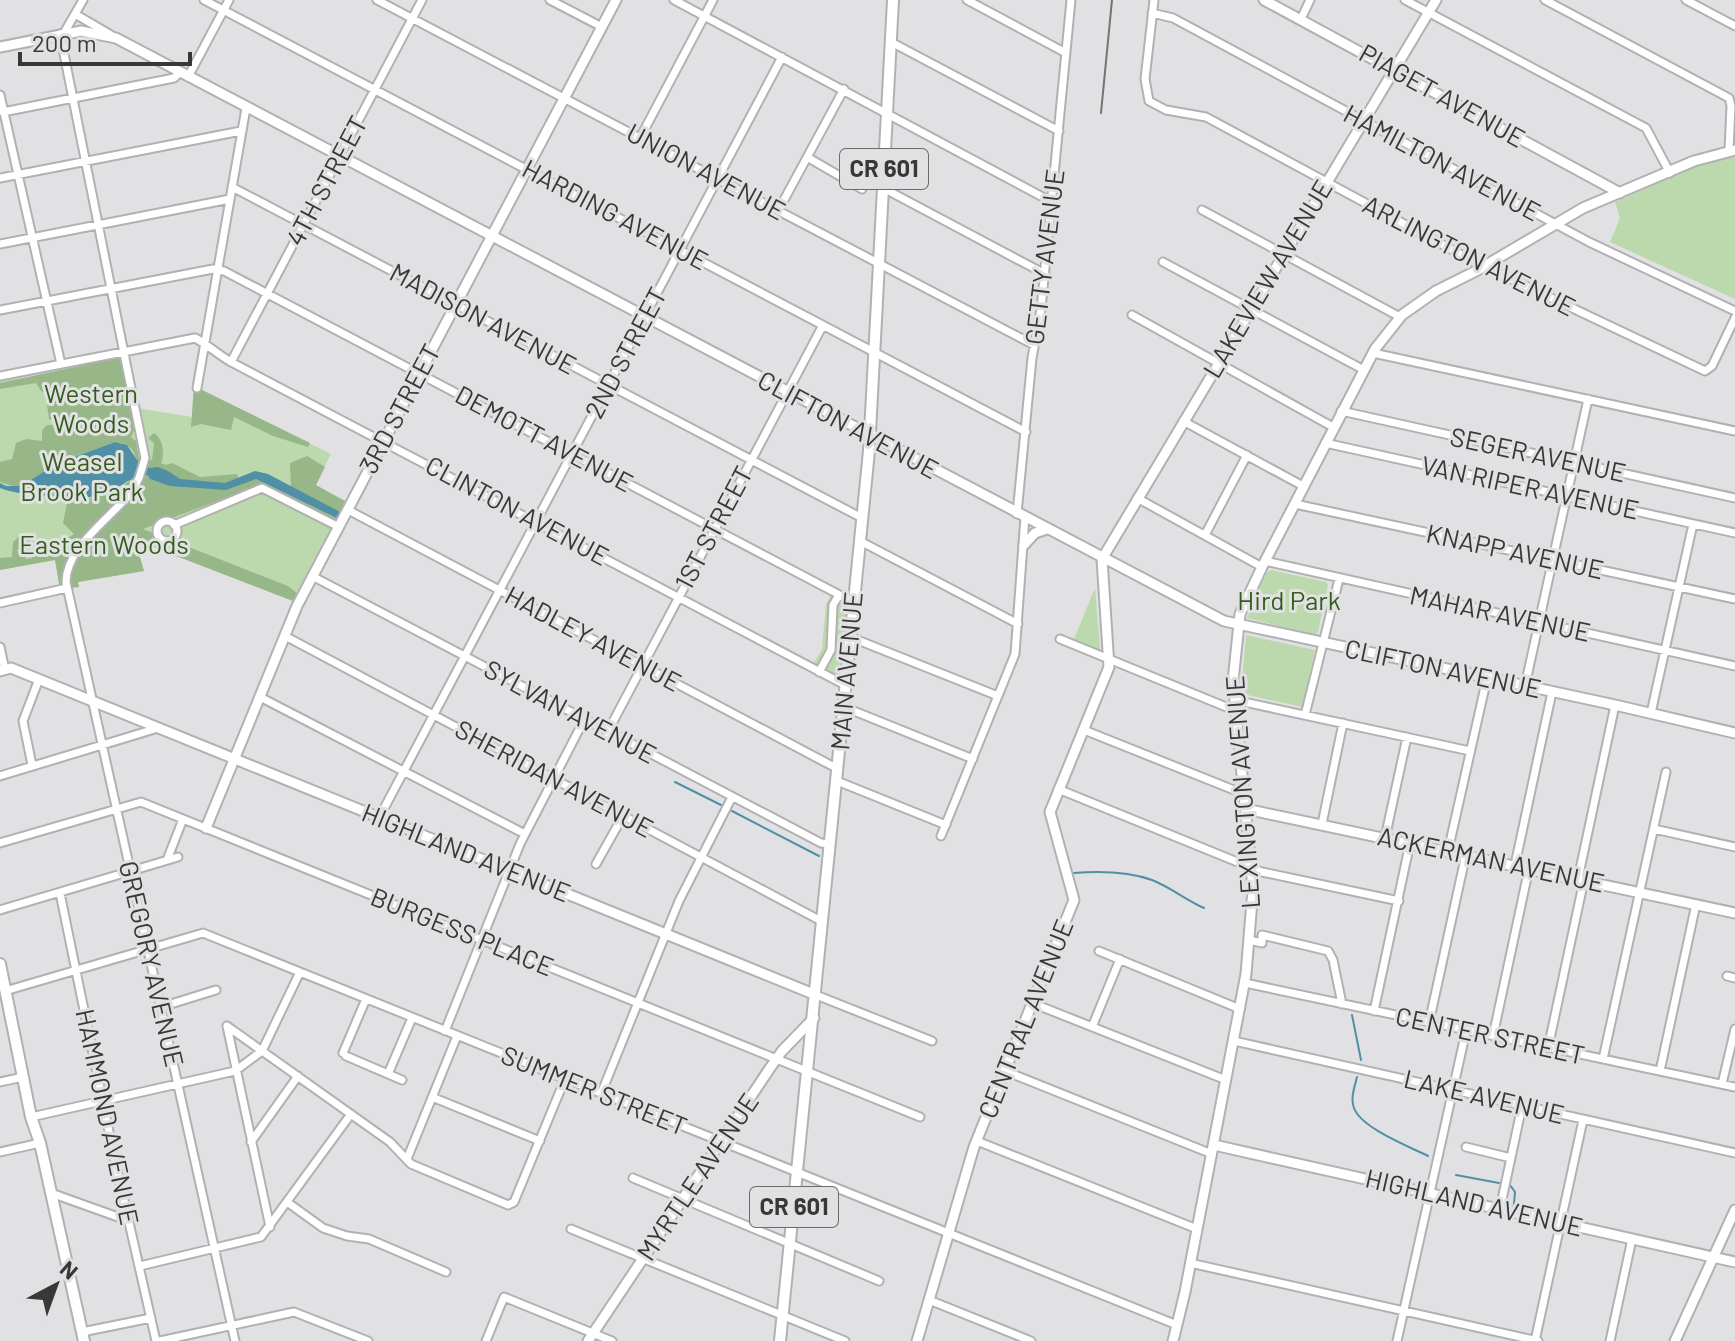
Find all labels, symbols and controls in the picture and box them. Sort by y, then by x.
scale bar [20,16,190,66]
text: 200 m [32,28,97,57]
street label: PIAGET AVENUE [1354,36,1531,153]
street label: HAMILTON AVENUE [1339,97,1546,227]
street label: 4TH STREET [278,110,373,251]
street label: UNION AVENUE [622,116,791,226]
road number: CR 601 [840,149,928,189]
street label: HARDING AVENUE [518,152,714,276]
street label: GETTY AVENUE [1017,167,1070,346]
street label: LAKEVIEW AVENUE [1195,174,1338,383]
street label: ARLINGTON AVENUE [1358,188,1581,322]
street label: MADISON AVENUE [385,255,582,380]
street label: 2ND STREET [577,281,672,423]
street label: 3RD STREET [352,338,446,478]
street label: CLIFTON AVENUE [753,363,944,484]
park label: Western Woods [44,377,138,438]
street label: DEMOTT AVENUE [451,378,639,497]
street label: SEGER AVENUE [1448,420,1629,487]
park label: Weasel Brook Park [20,445,144,506]
street label: CLINTON AVENUE [421,448,614,571]
street label: VAN RIPER AVENUE [1419,448,1642,525]
street label: 1ST STREET [667,460,758,594]
street label: KNAPP AVENUE [1424,517,1607,584]
park label: Eastern Woods [19,528,189,559]
street label: HADLEY AVENUE [500,578,687,697]
street label: MAHAR AVENUE [1407,578,1593,647]
park label: Hird Park [1237,584,1341,615]
street label: MAIN AVENUE [823,590,868,752]
street label: CLIFTON AVENUE [1342,632,1544,703]
street label: SYLVAN AVENUE [479,652,662,769]
street label: LEXINGTON AVENUE [1218,674,1265,910]
street label: SHERIDAN AVENUE [450,712,659,843]
street label: HIGHLAND AVENUE [358,796,575,908]
street label: ACKERMAN AVENUE [1375,819,1608,898]
street label: GREGORY AVENUE [114,858,191,1070]
street label: BURGESS PLACE [367,880,559,981]
street label: CENTRAL AVENUE [971,914,1079,1122]
street label: CENTER STREET [1393,999,1588,1070]
street label: HAMMOND AVENUE [70,1006,147,1228]
street label: SUMMER STREET [497,1038,692,1141]
street label: LAKE AVENUE [1401,1062,1568,1129]
street label: MYRTLE AVENUE [629,1087,764,1266]
street label: HIGHLAND AVENUE [1363,1161,1586,1242]
road number: CR 601 [750,1187,838,1227]
north arrow [16,1245,96,1325]
text: N [56,1255,84,1284]

